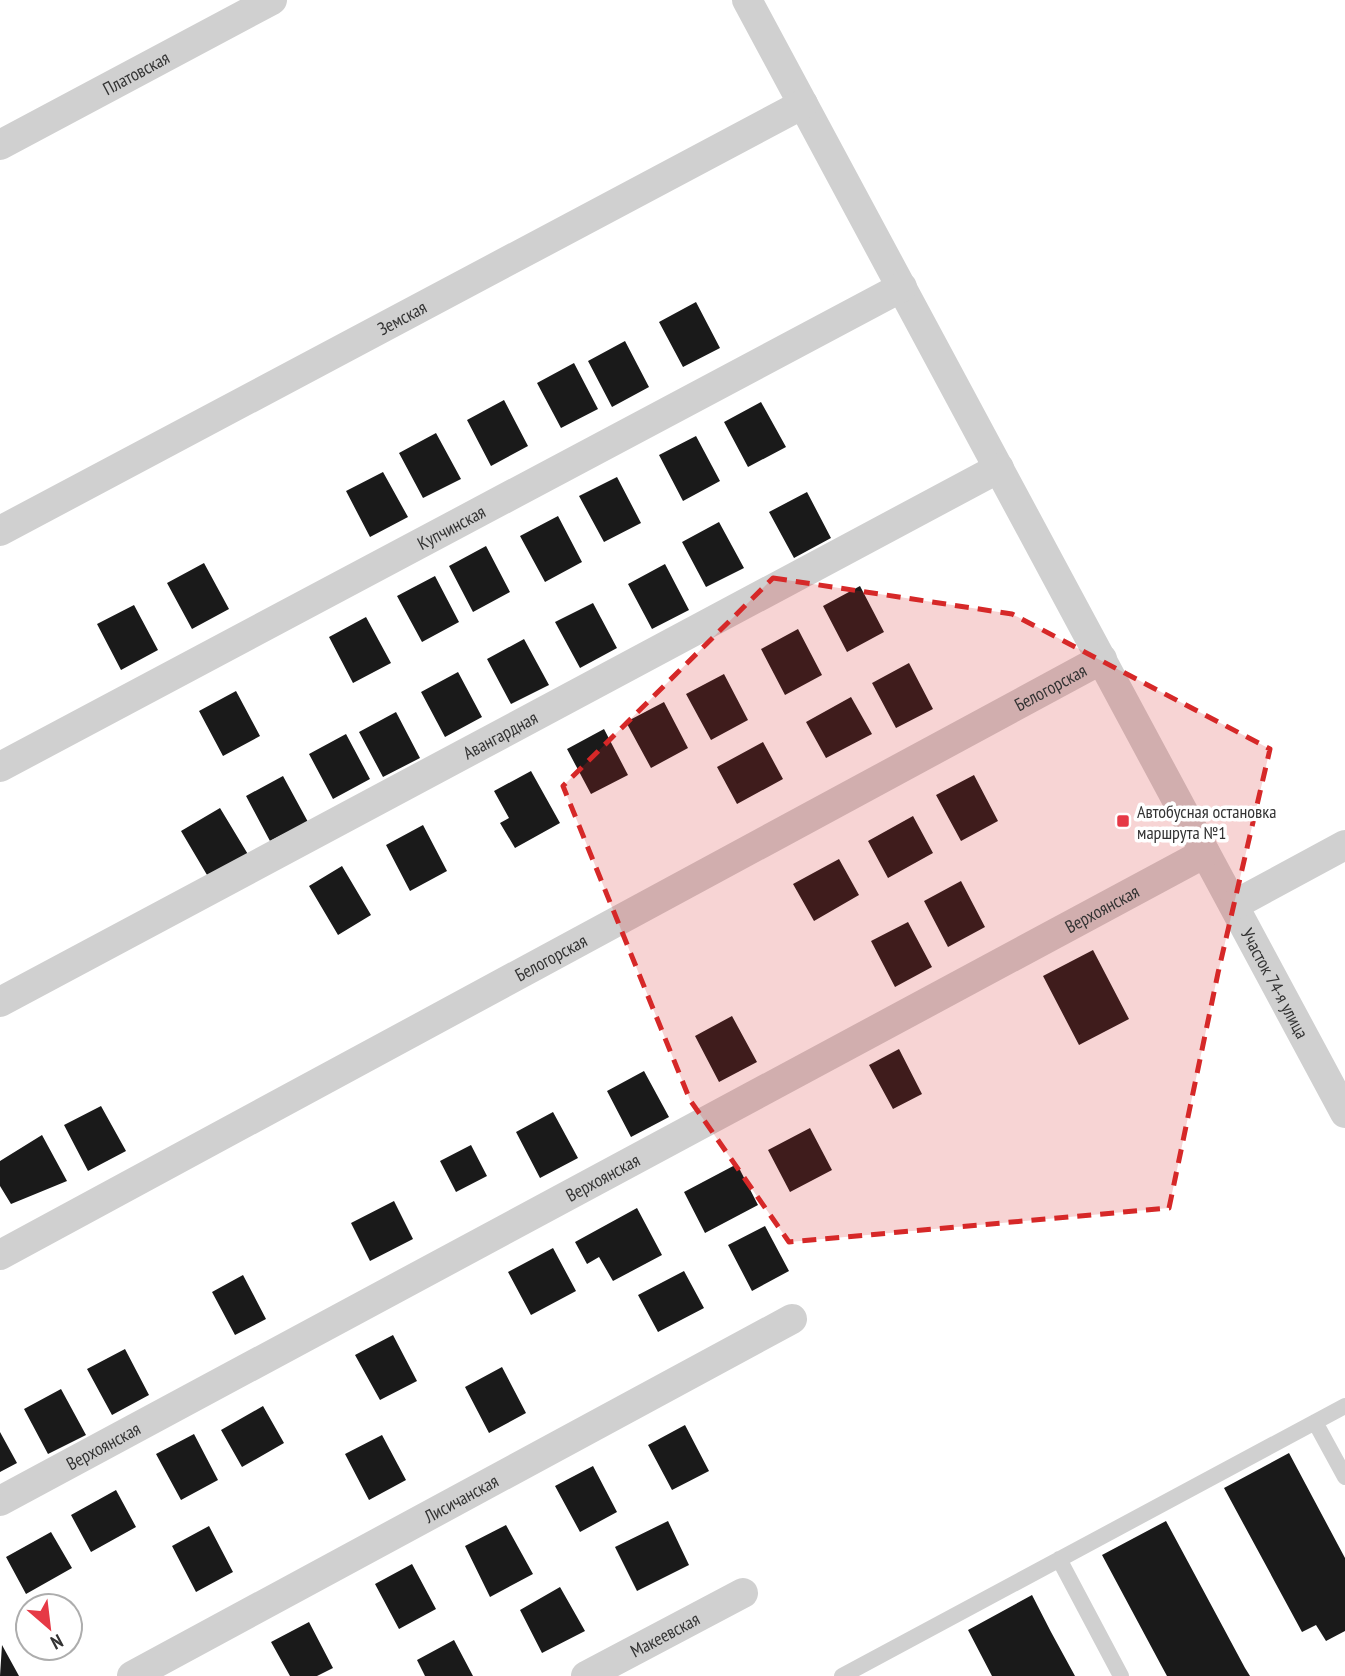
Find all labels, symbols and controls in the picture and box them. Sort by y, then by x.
street label: Платовская [99,45,173,100]
street label: Земская [373,295,430,340]
street label: Купчинская [413,499,489,554]
street label: Белогорская [1010,658,1090,716]
street label: Авангардная [459,705,541,764]
place label: Автобусная остановка маршрута №1 [1137,800,1277,844]
marker: Автобусная остановка маршрута №1 [1115,813,1131,829]
street label: Верхоянская [1061,879,1143,938]
street label: Участок 74-я улица [1236,924,1314,1042]
street label: Белогорская [511,928,591,986]
street label: Верхоянская [561,1148,643,1206]
street label: Верхоянская [62,1416,144,1475]
street label: Лисичанская [419,1469,502,1528]
north arrow [14,1592,84,1662]
street label: Макеевская [626,1607,703,1662]
text: N [47,1629,67,1655]

